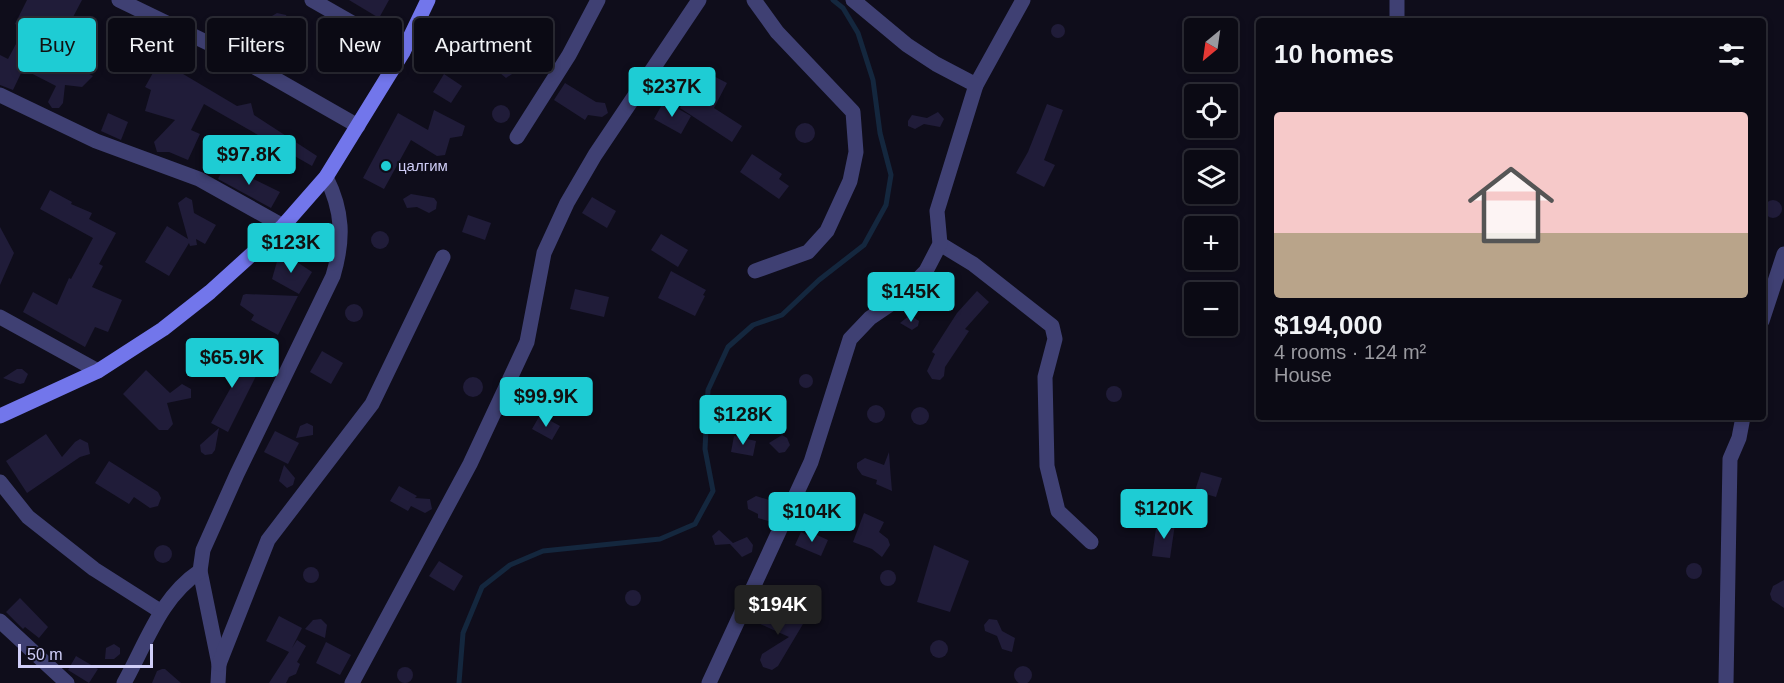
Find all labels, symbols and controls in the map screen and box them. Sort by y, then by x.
chip: Buy [18,18,96,72]
chip: Rent [108,18,195,72]
chip: Filters [207,18,306,72]
chip: New [318,18,402,72]
chip: Apartment [414,18,553,72]
north arrow [1184,18,1238,72]
map controls [1184,18,1238,336]
icon: filters [1715,38,1748,71]
text: 10 homes [1274,39,1394,69]
pin: $237K [630,67,714,118]
text: $237K [643,75,701,97]
button: locate [1184,84,1238,138]
pin: $97.8K [200,135,298,186]
text: $97.8K [217,143,281,165]
button: layers [1184,150,1238,204]
icon: home [1457,151,1565,259]
place label: цалгим [398,157,448,174]
marker: цалгим [379,159,393,173]
button: + [1184,216,1238,270]
pin: $123K [249,223,333,274]
text: $123K [262,231,320,253]
pin: $145K [869,272,953,323]
text: $145K [882,280,940,302]
button: − [1184,282,1238,336]
text: $194,000 [1274,310,1382,340]
pin: $65.9K [183,338,281,389]
text: 4 rooms · 124 m² [1274,341,1426,363]
text: $65.9K [200,346,264,368]
text: House [1274,364,1332,386]
pin: $99.9K [497,377,595,428]
text: $99.9K [514,385,578,407]
pin: $128K [701,395,785,446]
text: $128K [714,403,772,425]
pin: $120K [1122,489,1206,540]
pin: $104K [770,492,854,543]
text: $120K [1135,497,1193,519]
text: $104K [783,500,841,522]
pin: $194K [736,585,820,636]
text: $194K [749,593,807,615]
scale bar [18,641,153,668]
text: 50 m [27,646,63,663]

